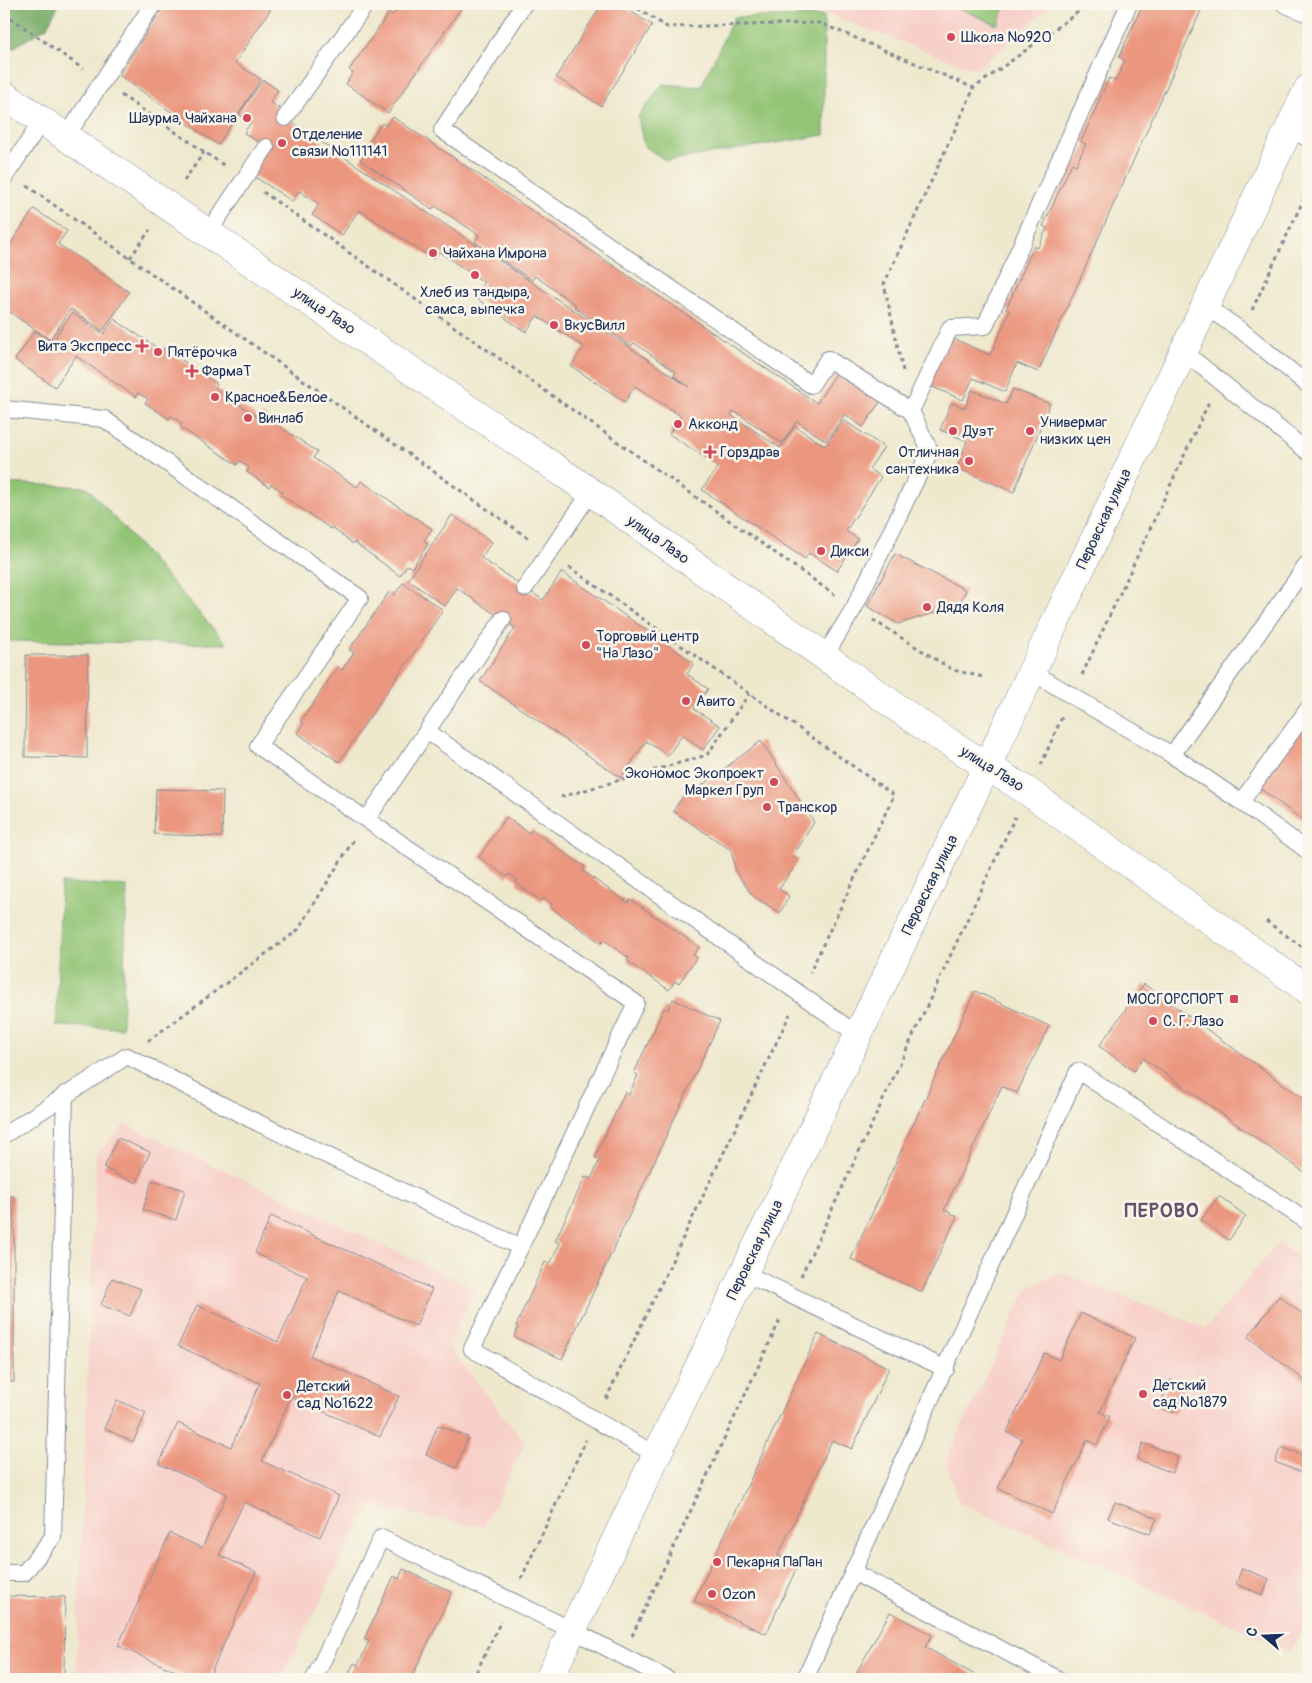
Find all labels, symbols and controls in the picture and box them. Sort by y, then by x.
place label: Школа №920 [961,28,1052,47]
marker: Школа №920 [945,31,957,43]
place label: Шаурма, Чайхана [129,109,237,128]
marker: Шаурма, Чайхана [241,112,253,124]
place label: Отделение связи №111141 [292,125,387,161]
marker: Отделение связи №111141 [276,137,288,149]
place label: Чайхана Имрона [443,244,547,263]
marker: Чайхана Имрона [427,247,439,259]
marker: Хлеб из тандыра, самса, выпечка [469,269,481,281]
street label: улица Лазо [288,282,359,339]
place label: Хлеб из тандыра, самса, выпечка [420,283,530,319]
place label: ВкусВилл [564,316,625,335]
marker: ВкусВилл [548,319,560,331]
place label: Вита Экспресс [37,337,132,356]
marker: Вита Экспресс [136,340,148,352]
place label: Пятёрочка [168,343,237,362]
marker: Пятёрочка [152,346,164,358]
place label: ФармаТ [202,362,251,381]
marker: ФармаТ [186,365,198,377]
place label: Красное&Белое [225,388,328,407]
marker: Красное&Белое [209,391,221,403]
place label: Винлаб [258,409,304,428]
marker: Винлаб [242,412,254,424]
place label: Универмаг низких цен [1040,413,1111,449]
place label: Акконд [688,415,738,434]
marker: Акконд [672,418,684,430]
place label: Дуэт [962,422,994,441]
marker: Дуэт [947,425,959,437]
marker: Универмаг низких цен [1024,425,1036,437]
place label: Горздрав [720,443,780,462]
place label: Отличная сантехника [886,443,959,479]
marker: Горздрав [704,446,716,458]
marker: Отличная сантехника [963,455,975,467]
street label: Перовская улица [1072,466,1136,572]
street label: улица Лазо [622,511,693,568]
place label: Дикси [830,542,869,561]
marker: Дикси [815,545,827,557]
place label: Дядя Коля [936,598,1004,617]
marker: Дядя Коля [921,601,933,613]
place label: Торговый центр "На Лазо" [596,627,699,663]
marker: Торговый центр "На Лазо" [580,639,592,651]
place label: Авито [696,692,735,711]
marker: Авито [680,695,692,707]
street label: улица Лазо [956,741,1028,796]
place label: Экономос Экопроект Маркел Груп [625,764,764,800]
marker: Экономос Экопроект Маркел Груп [768,776,780,788]
place label: Транскор [777,798,837,817]
marker: Транскор [761,801,773,813]
street label: Перовская улица [898,832,962,938]
place label: МОСГОРСПОРТ [1127,990,1224,1009]
marker: МОСГОРСПОРТ [1228,993,1240,1005]
place label: С. Г. Лазо [1163,1012,1224,1031]
marker: С. Г. Лазо [1147,1015,1159,1027]
street label: Перовская улица [723,1197,787,1303]
district label: ПЕРОВО [1124,1198,1200,1223]
place label: Детский сад №1879 [1152,1376,1227,1412]
place label: Детский сад №1622 [296,1377,373,1413]
marker: Детский сад №1879 [1137,1388,1149,1400]
marker: Детский сад №1622 [281,1389,293,1401]
place label: Пекарня ПаПан [727,1553,822,1572]
marker: Пекарня ПаПан [711,1556,723,1568]
place label: Ozon [722,1585,756,1604]
marker: Ozon [706,1588,718,1600]
north arrow [1240,1610,1290,1660]
text: С [1243,1625,1262,1639]

